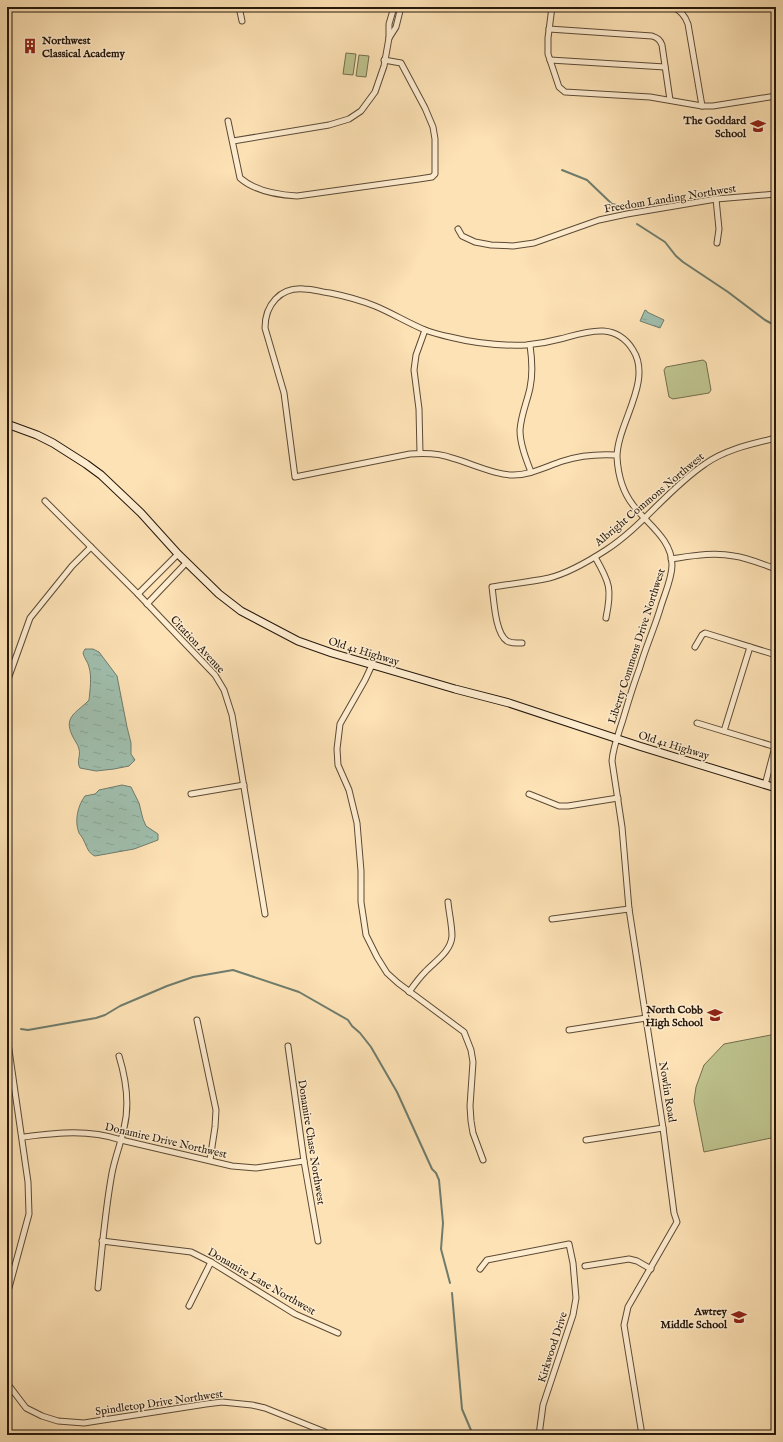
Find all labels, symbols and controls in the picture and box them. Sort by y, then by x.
place label: Northwest Classical Academy [41,34,125,61]
building icon: Northwest Classical Academy [21,37,39,55]
place label: The Goddard School [683,114,747,141]
school or university icon: The Goddard School [749,117,767,135]
street label: Freedom Landing Northwest [603,182,737,216]
street label: Albright Commons Northwest [591,450,707,550]
street label: Liberty Commons Drive Northwest [605,567,669,726]
street label: Citation Avenue [167,613,228,676]
street label: Old 41 Highway [326,635,401,670]
street label: Old 41 Highway [636,729,711,764]
place label: North Cobb High School [645,1003,704,1030]
school or university icon: North Cobb High School [706,1006,724,1024]
street label: Nowlin Road [655,1061,679,1124]
street label: Donamire Chase Northwest [294,1079,328,1206]
street label: Donamire Drive Northwest [103,1120,228,1162]
street label: Donamire Lane Northwest [205,1245,318,1319]
place label: Awtrey Middle School [661,1305,728,1332]
school or university icon: Awtrey Middle School [730,1308,748,1326]
street label: Kirkwood Drive [535,1310,571,1384]
street label: Spindletop Drive Northwest [94,1387,224,1419]

